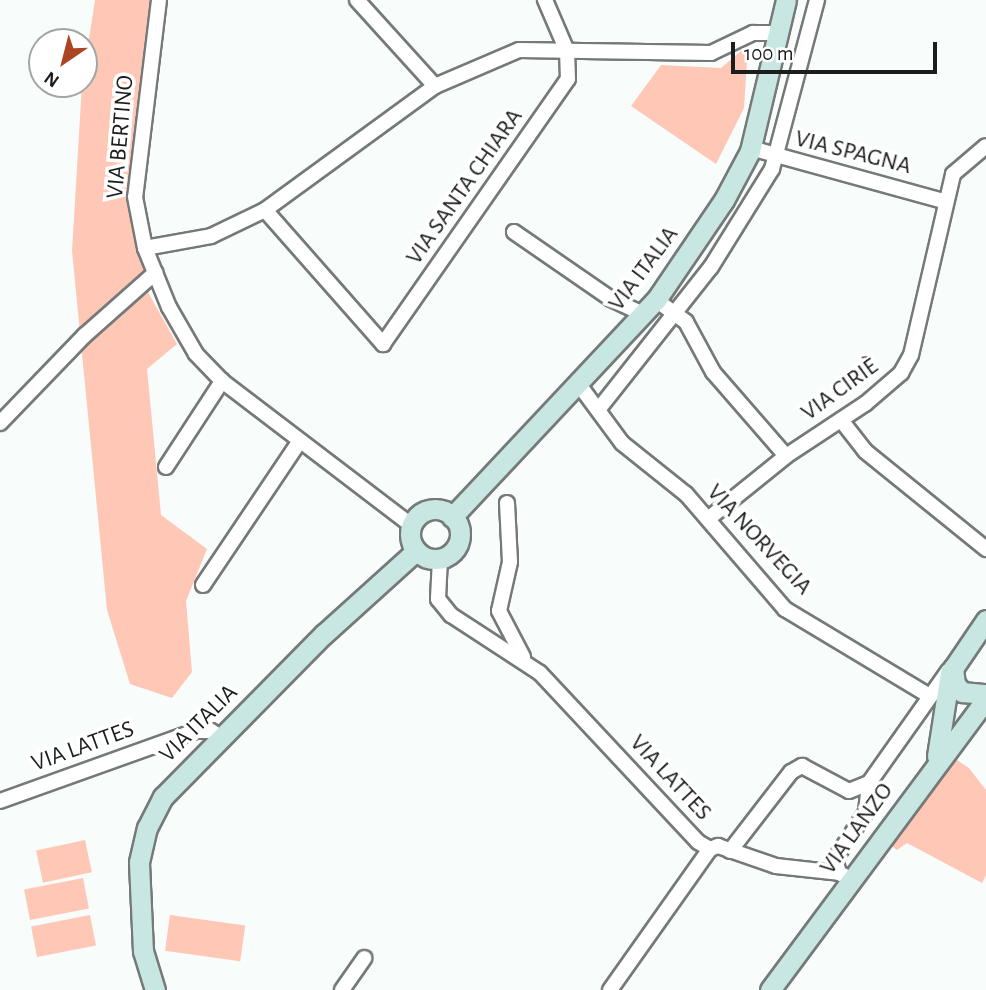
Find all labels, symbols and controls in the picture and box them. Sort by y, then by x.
north arrow [28,28,98,98]
scale bar [734,28,940,72]
text: 100 m [744,43,794,64]
text: N [41,67,63,91]
street label: VIA BERTINO [101,74,141,200]
street label: VIA SANTA CHIARA [401,103,529,271]
street label: VIA SPAGNA [792,125,914,181]
street label: VIA ITALIA [603,221,685,317]
street label: VIA CIRIÈ [796,352,884,428]
street label: VIA NORVEGIA [700,479,818,601]
street label: VIA ITALIA [154,679,244,769]
street label: VIA LATTES [28,715,138,779]
street label: VIA LATTES [623,729,717,827]
street label: VIA LANZO [814,778,900,880]

